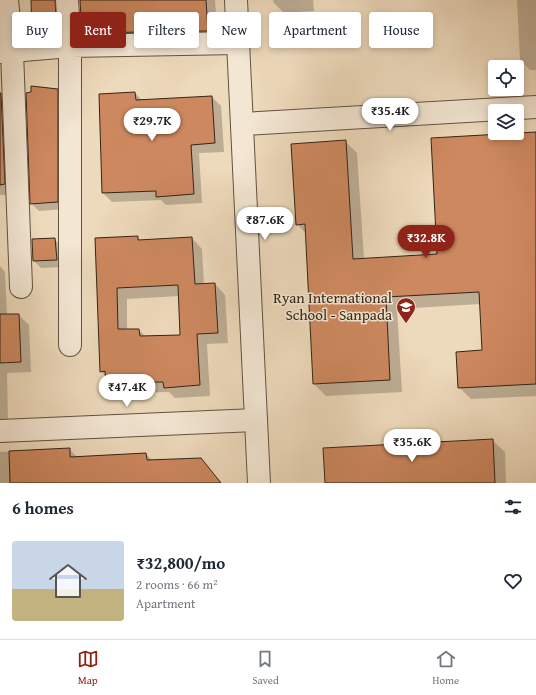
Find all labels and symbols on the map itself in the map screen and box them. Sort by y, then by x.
pin: ₹35.4K [357,98,423,132]
pin: ₹29.7K [119,108,185,142]
pin: ₹87.6K [232,207,298,241]
pin: ₹32.8K [393,225,459,259]
place label: Ryan International School - Sanpada [273,287,392,325]
school or university icon: Ryan International School - Sanpada [395,296,417,324]
pin: ₹47.4K [94,374,160,408]
pin: ₹35.6K [379,429,445,463]

